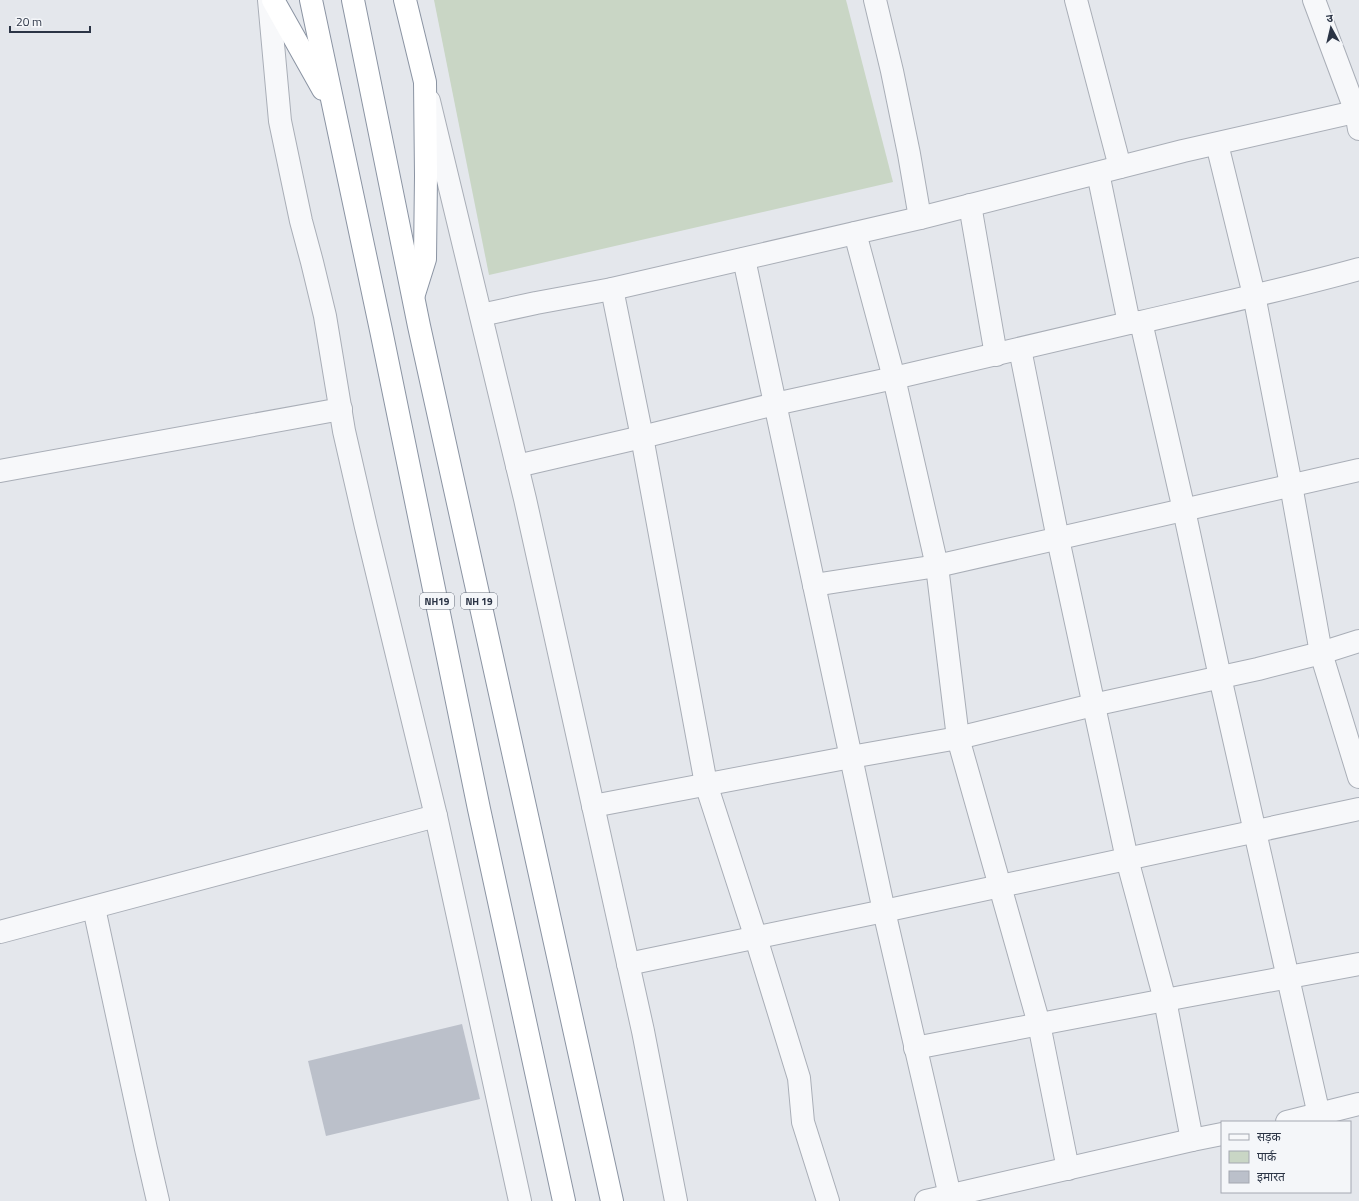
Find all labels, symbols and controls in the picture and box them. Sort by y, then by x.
scale bar [10,8,90,34]
north arrow [1311,8,1351,48]
text: उ [1325,10,1334,26]
text: 20 m [16,12,42,31]
road number: NH19 [420,593,454,609]
road number: NH 19 [461,593,497,609]
legend [1221,1121,1351,1193]
text: सड़क [1257,1127,1282,1146]
text: पार्क [1257,1147,1277,1166]
text: इमारत [1257,1167,1286,1186]

